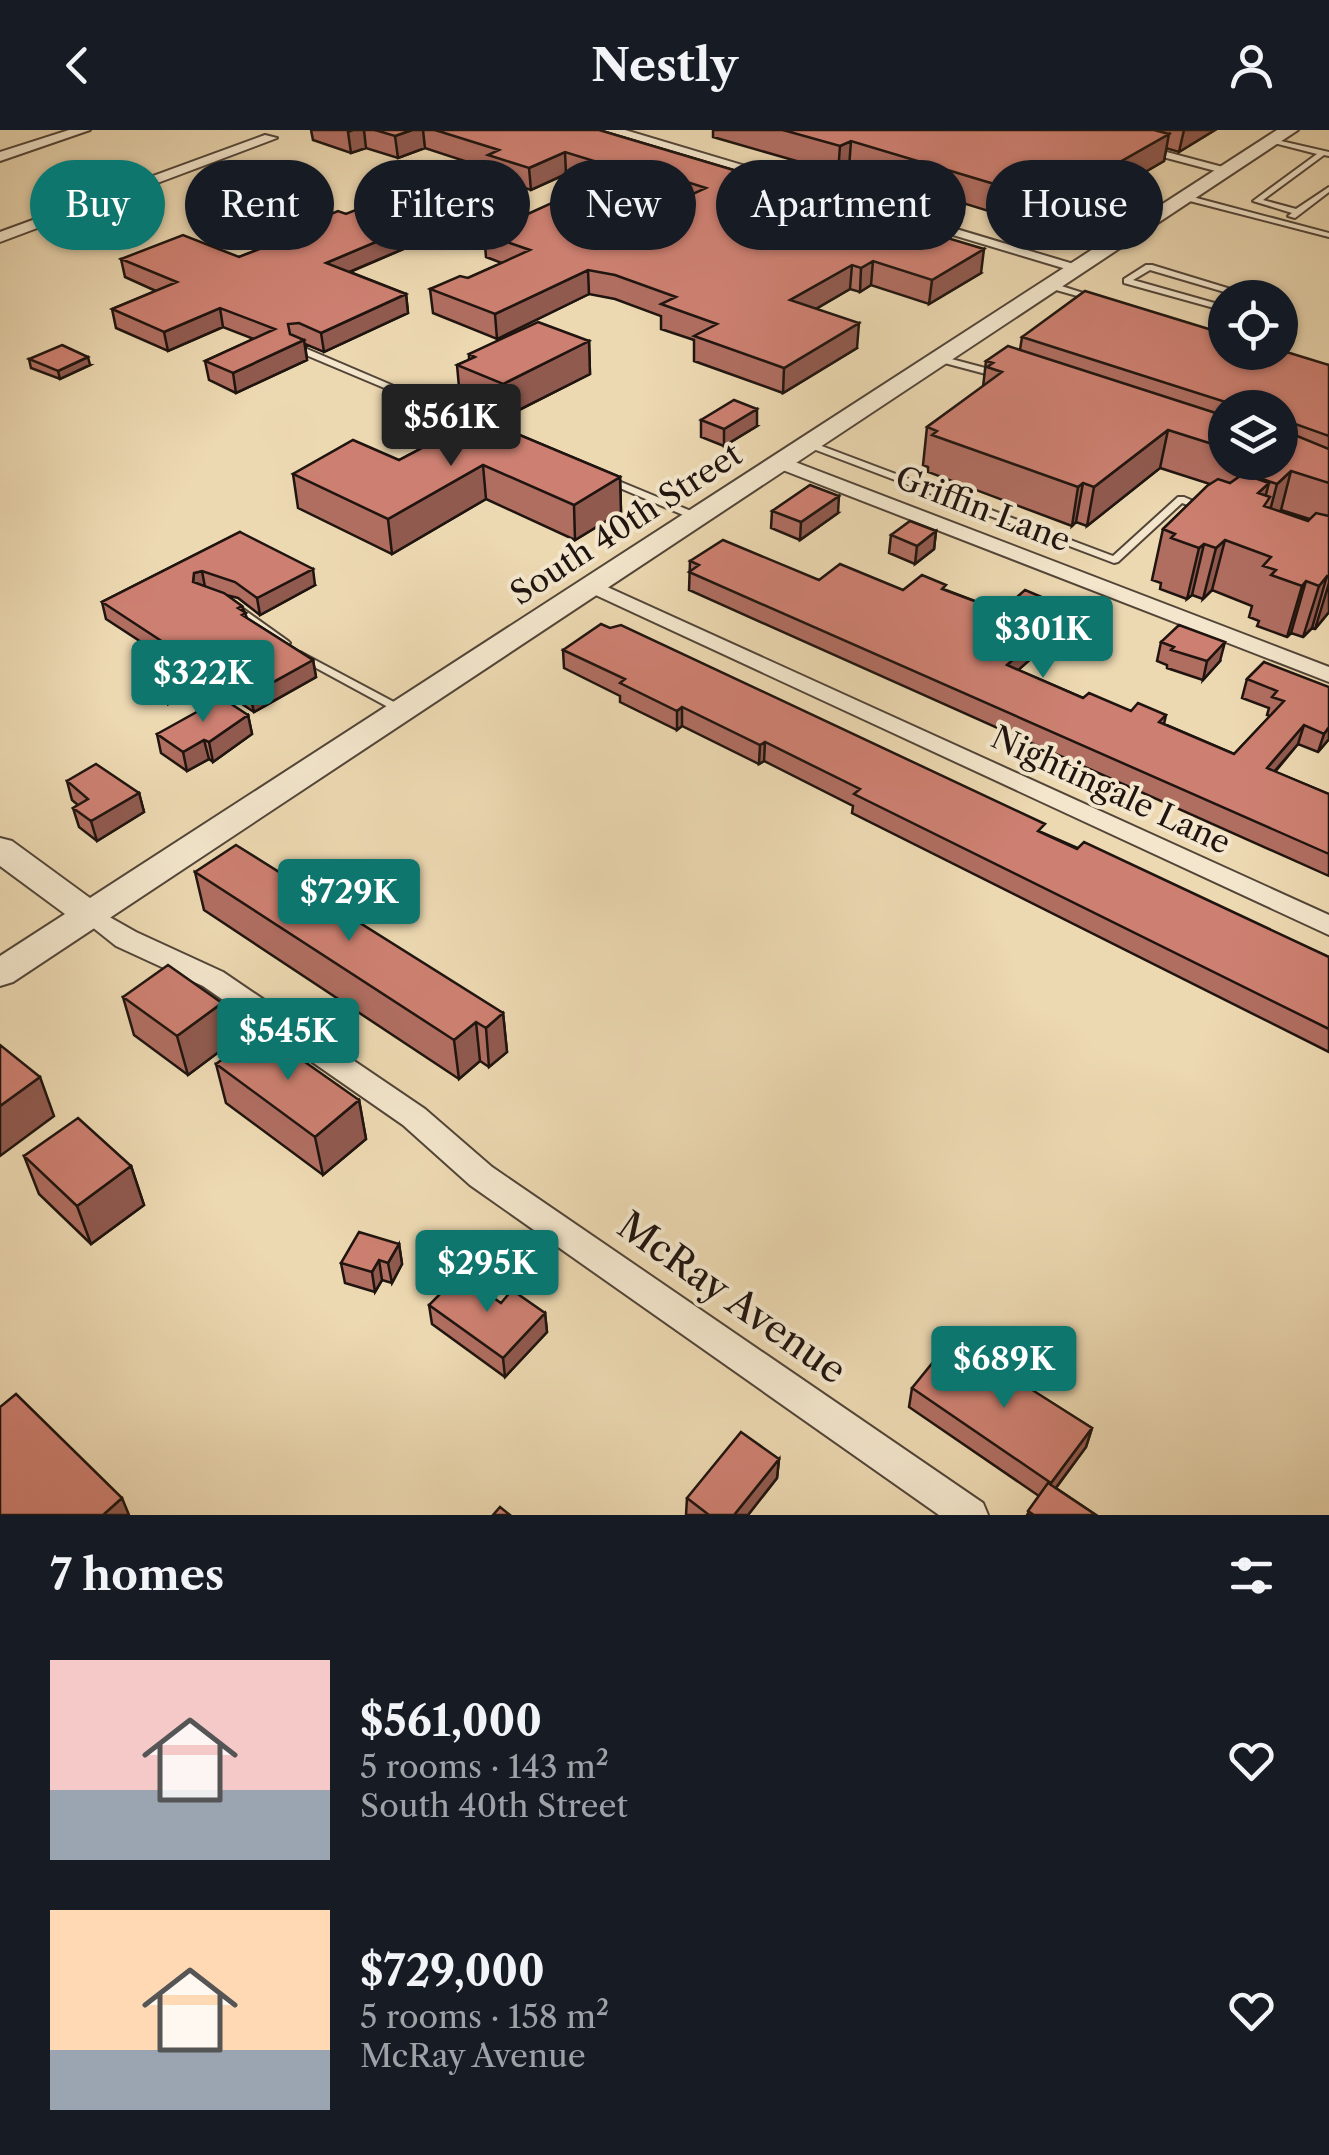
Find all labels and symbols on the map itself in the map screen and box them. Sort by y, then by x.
pin: $561K [381,384,521,469]
street label: South 40th Street [503,434,749,613]
street label: Griffin Lane [890,457,1076,560]
pin: $301K [973,596,1113,681]
pin: $322K [133,640,273,725]
street label: Nightingale Lane [985,717,1237,862]
pin: $729K [279,859,419,944]
pin: $545K [218,998,358,1083]
street label: McRay Avenue [609,1202,856,1394]
pin: $295K [417,1230,557,1315]
pin: $689K [934,1326,1074,1411]

